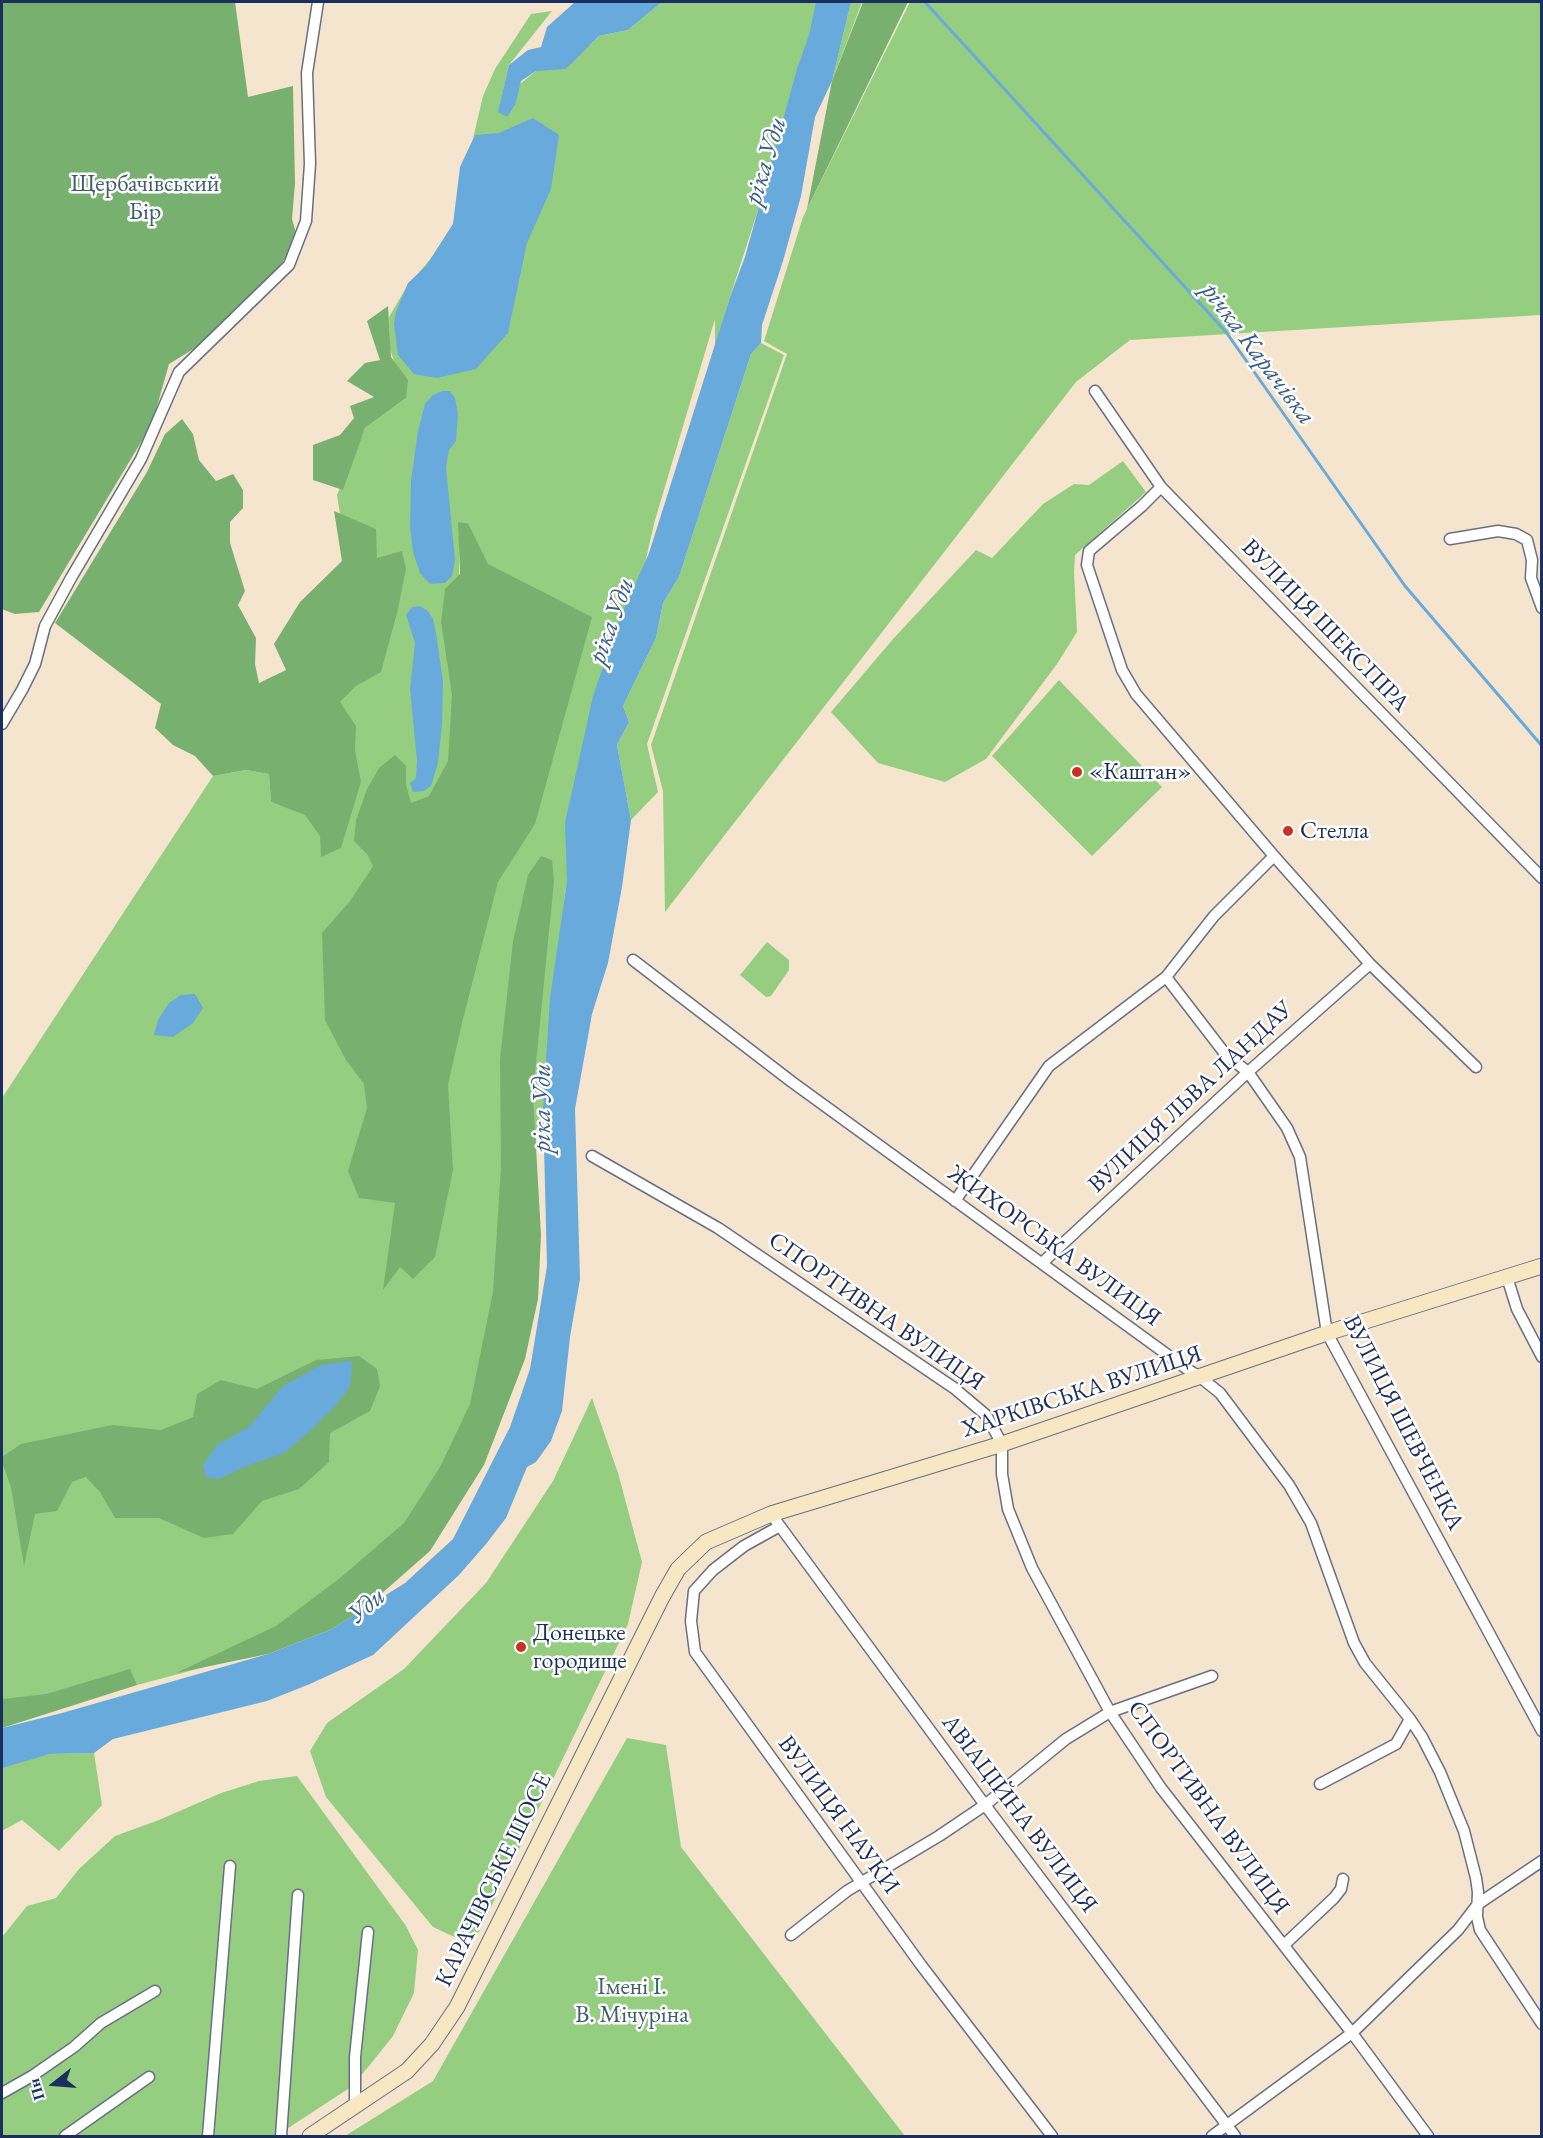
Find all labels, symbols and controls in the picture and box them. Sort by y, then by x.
water label: ріка Уди [738,114,794,208]
park label: Щербачівський Бір [71,170,219,226]
water label: річка Карачівка [1194,277,1322,431]
street label: ВУЛИЦЯ ШЕКСПІРА [1235,534,1415,718]
water label: ріка Уди [582,574,642,668]
place label: «Каштан» [1089,758,1192,786]
marker: «Каштан» [1070,765,1084,779]
place label: Стелла [1300,817,1369,845]
marker: Стелла [1281,824,1295,838]
street label: ВУЛИЦЯ ЛЬВА ЛАНДАУ [1083,995,1299,1199]
water label: ріка Уди [527,1063,559,1153]
street label: ЖИХОРСЬКА ВУЛИЦЯ [942,1159,1166,1333]
street label: СПОРТИВНА ВУЛИЦЯ [762,1226,990,1398]
street label: ВУЛИЦЯ ШЕВЧЕНКА [1336,1311,1470,1535]
street label: ХАРКІВСЬКА ВУЛИЦЯ [958,1340,1206,1444]
water label: Уди [342,1581,392,1631]
place label: Донецьке городище [533,1619,627,1675]
marker: Донецьке городище [514,1640,528,1654]
street label: СПОРТИВНА ВУЛИЦЯ [1121,1696,1295,1920]
street label: АВІАЦІЙНА ВУЛИЦЯ [935,1709,1103,1919]
street label: ВУЛИЦЯ НАУКИ [771,1730,905,1900]
street label: КАРАЧІВСЬКЕ ШОСЕ [430,1768,558,1992]
park label: Імені І. В. Мічуріна [575,1973,689,2029]
north arrow [24,2054,84,2114]
text: Пн [23,2076,50,2103]

